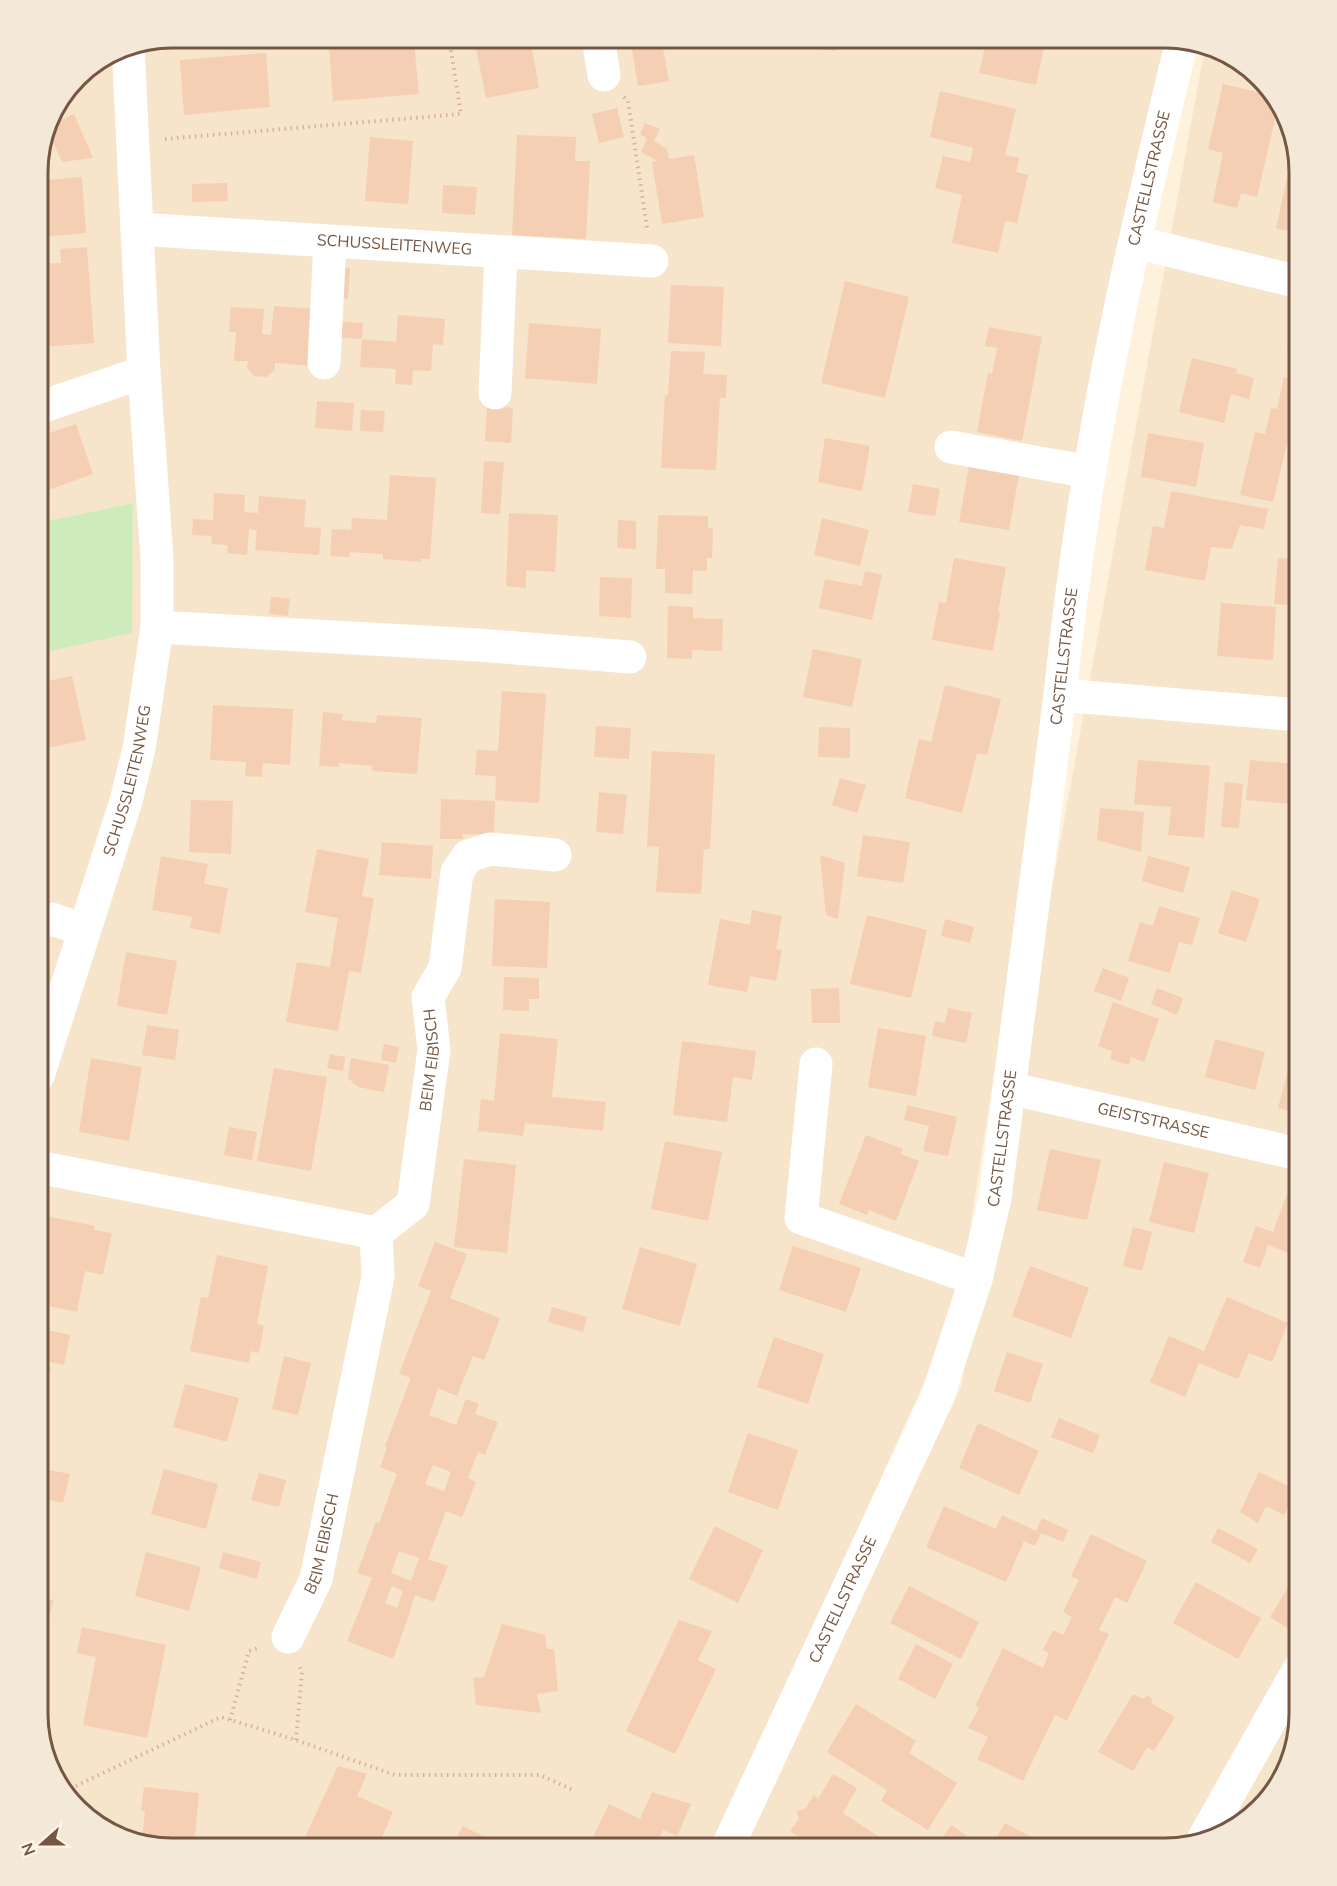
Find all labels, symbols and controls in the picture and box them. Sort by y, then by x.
street label: CASTELLSTRASSE [1123,108,1176,248]
street label: SCHUSSLEITENWEG [316,229,473,261]
street label: CASTELLSTRASSE [1045,586,1083,726]
street label: SCHUSSLEITENWEG [98,703,156,859]
street label: BEIM EIBISCH [415,1008,446,1113]
street label: CASTELLSTRASSE [982,1069,1022,1209]
street label: GEISTSTRASSE [1095,1097,1211,1144]
street label: BEIM EIBISCH [299,1491,344,1598]
street label: CASTELLSTRASSE [804,1532,882,1667]
north arrow [12,1814,72,1874]
text: N [17,1839,41,1859]

